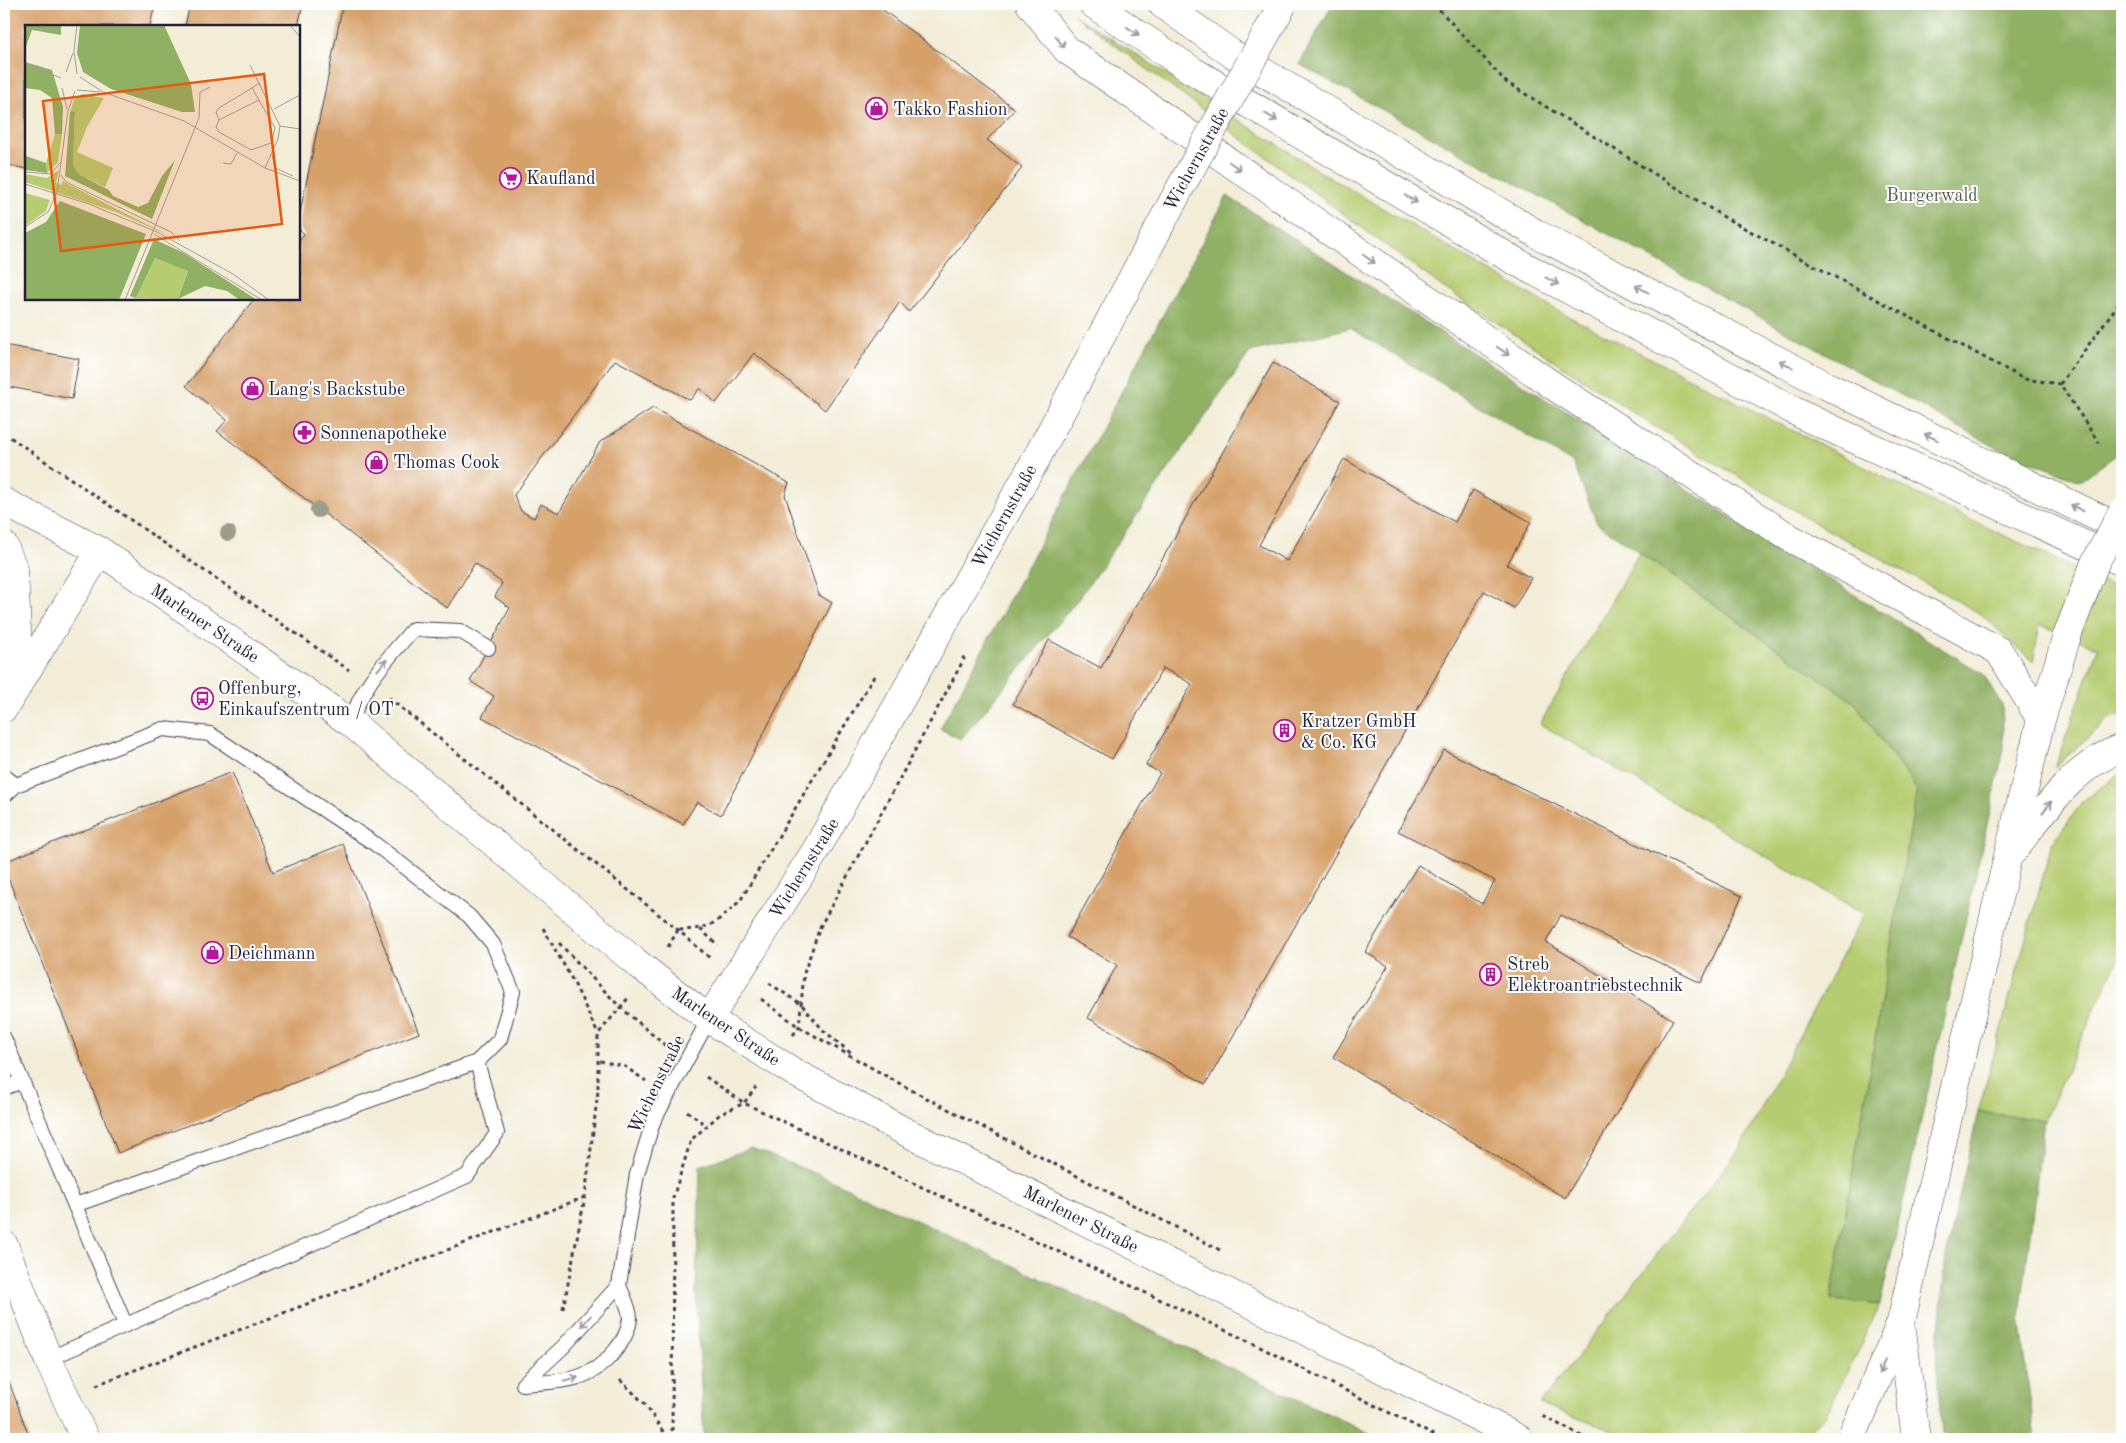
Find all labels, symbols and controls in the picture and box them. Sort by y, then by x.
inset map [25,25,300,300]
one-way arrow [1126,26,1140,36]
one-way arrow [1055,35,1066,48]
shop icon: Takko Fashion [865,97,889,121]
place label: Takko Fashion [893,101,1008,119]
street label: Wichernstraße [1161,105,1232,214]
one-way arrow [1264,112,1278,122]
one-way arrow [1228,161,1242,171]
supermarket icon: Kaufland [498,166,522,190]
place label: Kaufland [526,170,596,188]
park label: Burgerwald [1886,187,1978,205]
one-way arrow [1403,195,1417,205]
one-way arrow [1362,253,1376,264]
one-way arrow [1544,276,1559,286]
one-way arrow [1634,284,1649,294]
one-way arrow [1495,346,1509,356]
one-way arrow [1779,359,1793,369]
shop icon: Lang's Backstube [240,377,264,401]
place label: Lang's Backstube [268,381,405,399]
pharmacy icon: Sonnenapotheke [292,421,316,445]
place label: Sonnenapotheke [320,425,447,443]
one-way arrow [1924,431,1939,441]
shop icon: Thomas Cook [365,450,389,474]
place label: Thomas Cook [393,454,500,472]
street label: Wichernstraße [969,462,1040,571]
one-way arrow [2070,502,2085,512]
street label: Marlener Straße [147,581,262,667]
one-way arrow [377,659,388,672]
place label: Offenburg, Einkaufszentrum / OT [218,680,394,719]
bus stop icon: Offenburg, Einkaufszentrum / OT [190,686,214,710]
place label: Kratzer GmbH & Co. KG [1301,713,1416,752]
building icon: Kratzer GmbH & Co. KG [1273,719,1297,743]
one-way arrow [2042,801,2053,814]
street label: Wichernstraße [767,815,843,922]
shop icon: Deichmann [200,941,224,965]
place label: Deichmann [228,945,316,963]
place label: Streb Elektroantriebstechnik [1507,956,1683,995]
building icon: Streb Elektroantriebstechnik [1479,962,1503,986]
street label: Marlener Straße [668,984,783,1070]
street label: Wichenstraße [625,1032,688,1137]
street label: Marlener Straße [1020,1183,1141,1257]
one-way arrow [580,1315,592,1328]
one-way arrow [1877,1359,1886,1374]
one-way arrow [563,1374,579,1383]

